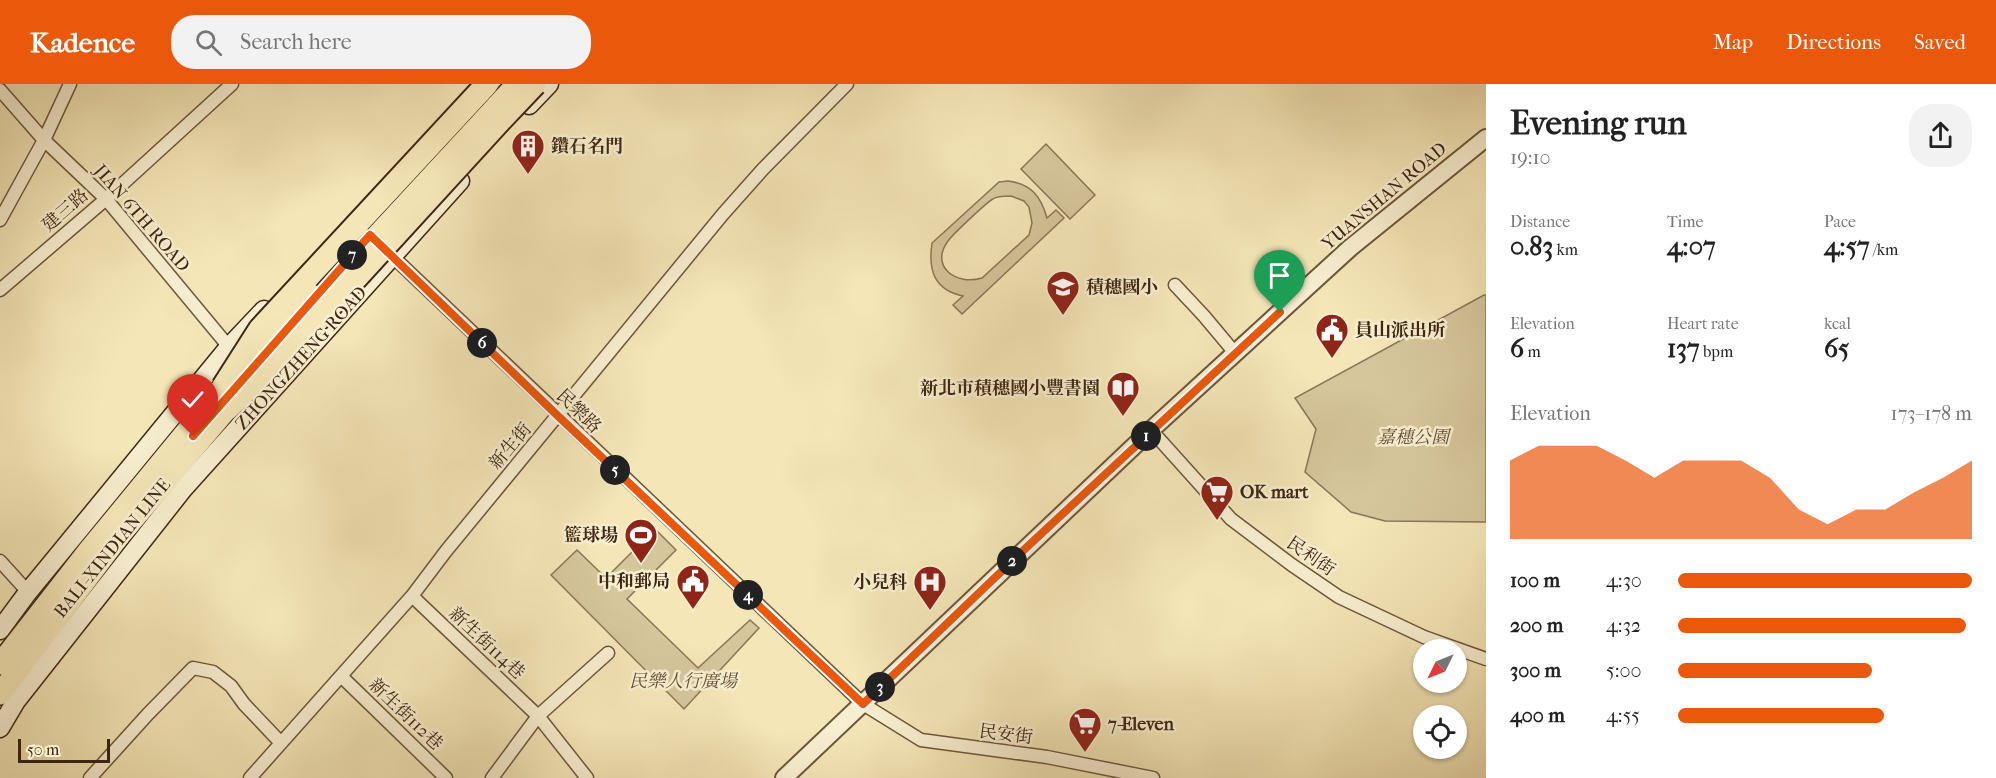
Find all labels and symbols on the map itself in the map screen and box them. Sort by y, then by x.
building icon: 鑽石名門 [510,128,546,175]
place label: 鑽石名門 [551,136,623,157]
street label: YUANSHAN ROAD [1317,138,1451,255]
street label: JIAN 6TH ROAD [88,159,194,276]
street label: 建三路 [38,185,93,236]
pin: 7 [337,240,367,270]
pin [1254,250,1305,312]
school or university icon: 積穗國小 [1045,269,1081,316]
place label: 積穗國小 [1086,277,1158,298]
street label: ZHONGZHENG ROAD [231,282,371,434]
public building icon: 員山派出所 [1314,312,1350,359]
place label: 員山派出所 [1355,320,1446,341]
pin: 6 [467,328,497,358]
library icon: 新北市積穗國小豐書園 [1105,370,1141,417]
pin [167,374,218,436]
place label: 新北市積穗國小豐書園 [920,378,1100,399]
street label: 民樂路 [552,385,605,438]
street label: 新生街 [485,419,536,474]
pin: 1 [1131,421,1161,451]
park label: 嘉穗公園 [1377,427,1452,448]
pin: 5 [600,455,630,485]
supermarket icon: OK mart [1199,474,1235,521]
street label: BALI-XINDIAN LINE [50,475,175,622]
place label: OK mart [1240,482,1309,503]
sports icon: 籃球場 [623,517,659,564]
place label: 籃球場 [564,525,618,546]
street label: 民利街 [1283,532,1339,580]
pin: 2 [997,546,1027,576]
public building icon: 中和郵局 [675,563,711,610]
hospital icon: 小兒科 [912,564,948,611]
place label: 中和郵局 [598,571,670,592]
place label: 小兒科 [853,572,907,593]
pin: 4 [733,580,763,610]
street label: 新生街114巷 [445,603,529,684]
north arrow [1413,639,1467,693]
park label: 民樂人行廣場 [629,671,739,692]
pin: 3 [865,672,895,702]
street label: 新生街112巷 [365,674,447,755]
supermarket icon: 7-Eleven [1067,706,1103,753]
place label: 7-Eleven [1107,714,1174,735]
street label: 民安街 [978,721,1034,748]
scale bar [18,736,110,764]

